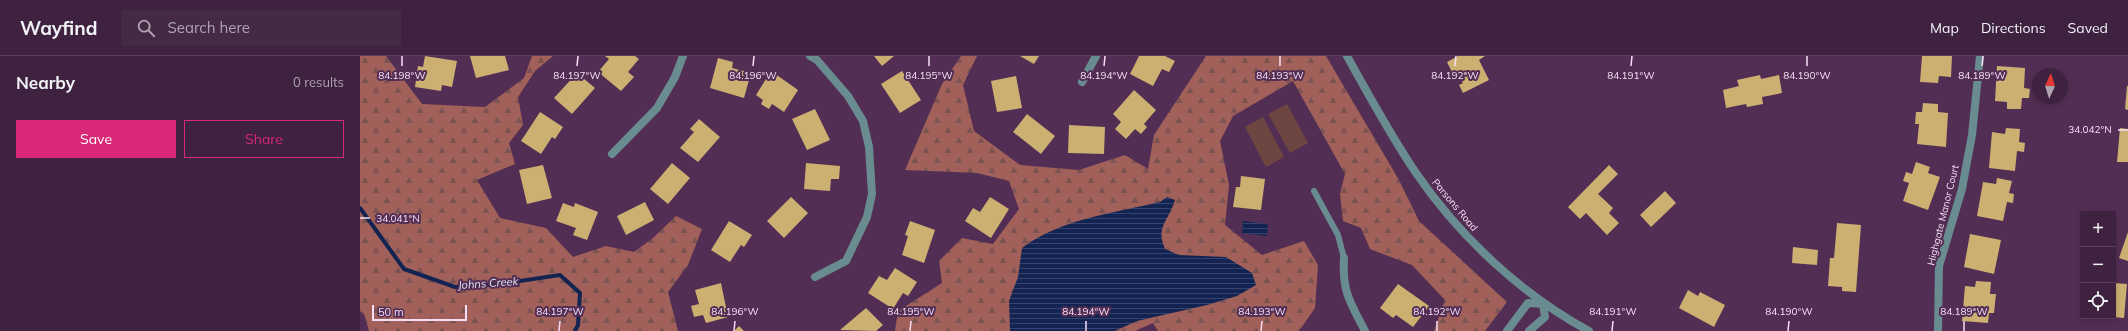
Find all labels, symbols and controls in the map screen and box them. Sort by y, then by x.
search box [121,10,401,46]
text: Wayfind [20,16,97,40]
icon: search [135,17,157,39]
text: Search here [167,18,250,37]
text: Map [1930,19,1959,37]
text: Directions [1981,19,2046,37]
text: Saved [2068,19,2108,37]
north arrow [2032,68,2068,104]
text: 84.198°W [378,69,426,82]
text: 84.197°W [553,69,601,82]
text: 84.196°W [729,69,777,82]
text: 84.195°W [905,69,953,82]
text: 84.194°W [1080,69,1128,82]
text: 84.193°W [1256,69,1304,82]
text: 84.192°W [1431,69,1479,82]
text: 84.191°W [1607,69,1655,82]
text: 84.190°W [1783,69,1831,82]
text: 84.189°W [1958,69,2006,82]
text: Nearby [16,72,75,93]
text: 0 results [293,74,344,90]
button: Save [16,120,176,158]
button: Share [184,120,344,158]
text: 34.042°N [2068,123,2112,136]
street label: Highgate Manor Court [1924,163,1962,267]
street label: Parsons Road [1429,176,1481,234]
map controls [2080,211,2116,319]
button: + [2080,211,2116,247]
text: 34.041°N [376,212,420,225]
button: − [2080,247,2116,283]
water label: Johns Creek [456,274,519,292]
button: locate [2080,283,2116,319]
scale bar [372,303,467,322]
text: 50 m [378,305,404,319]
text: 84.197°W [536,305,584,318]
text: 84.196°W [711,305,759,318]
text: 84.195°W [887,305,935,318]
text: 84.194°W [1062,305,1110,318]
text: 84.193°W [1238,305,1286,318]
text: 84.192°W [1413,305,1461,318]
text: 84.191°W [1589,305,1637,318]
text: 84.190°W [1765,305,1813,318]
text: 84.189°W [1940,305,1988,318]

